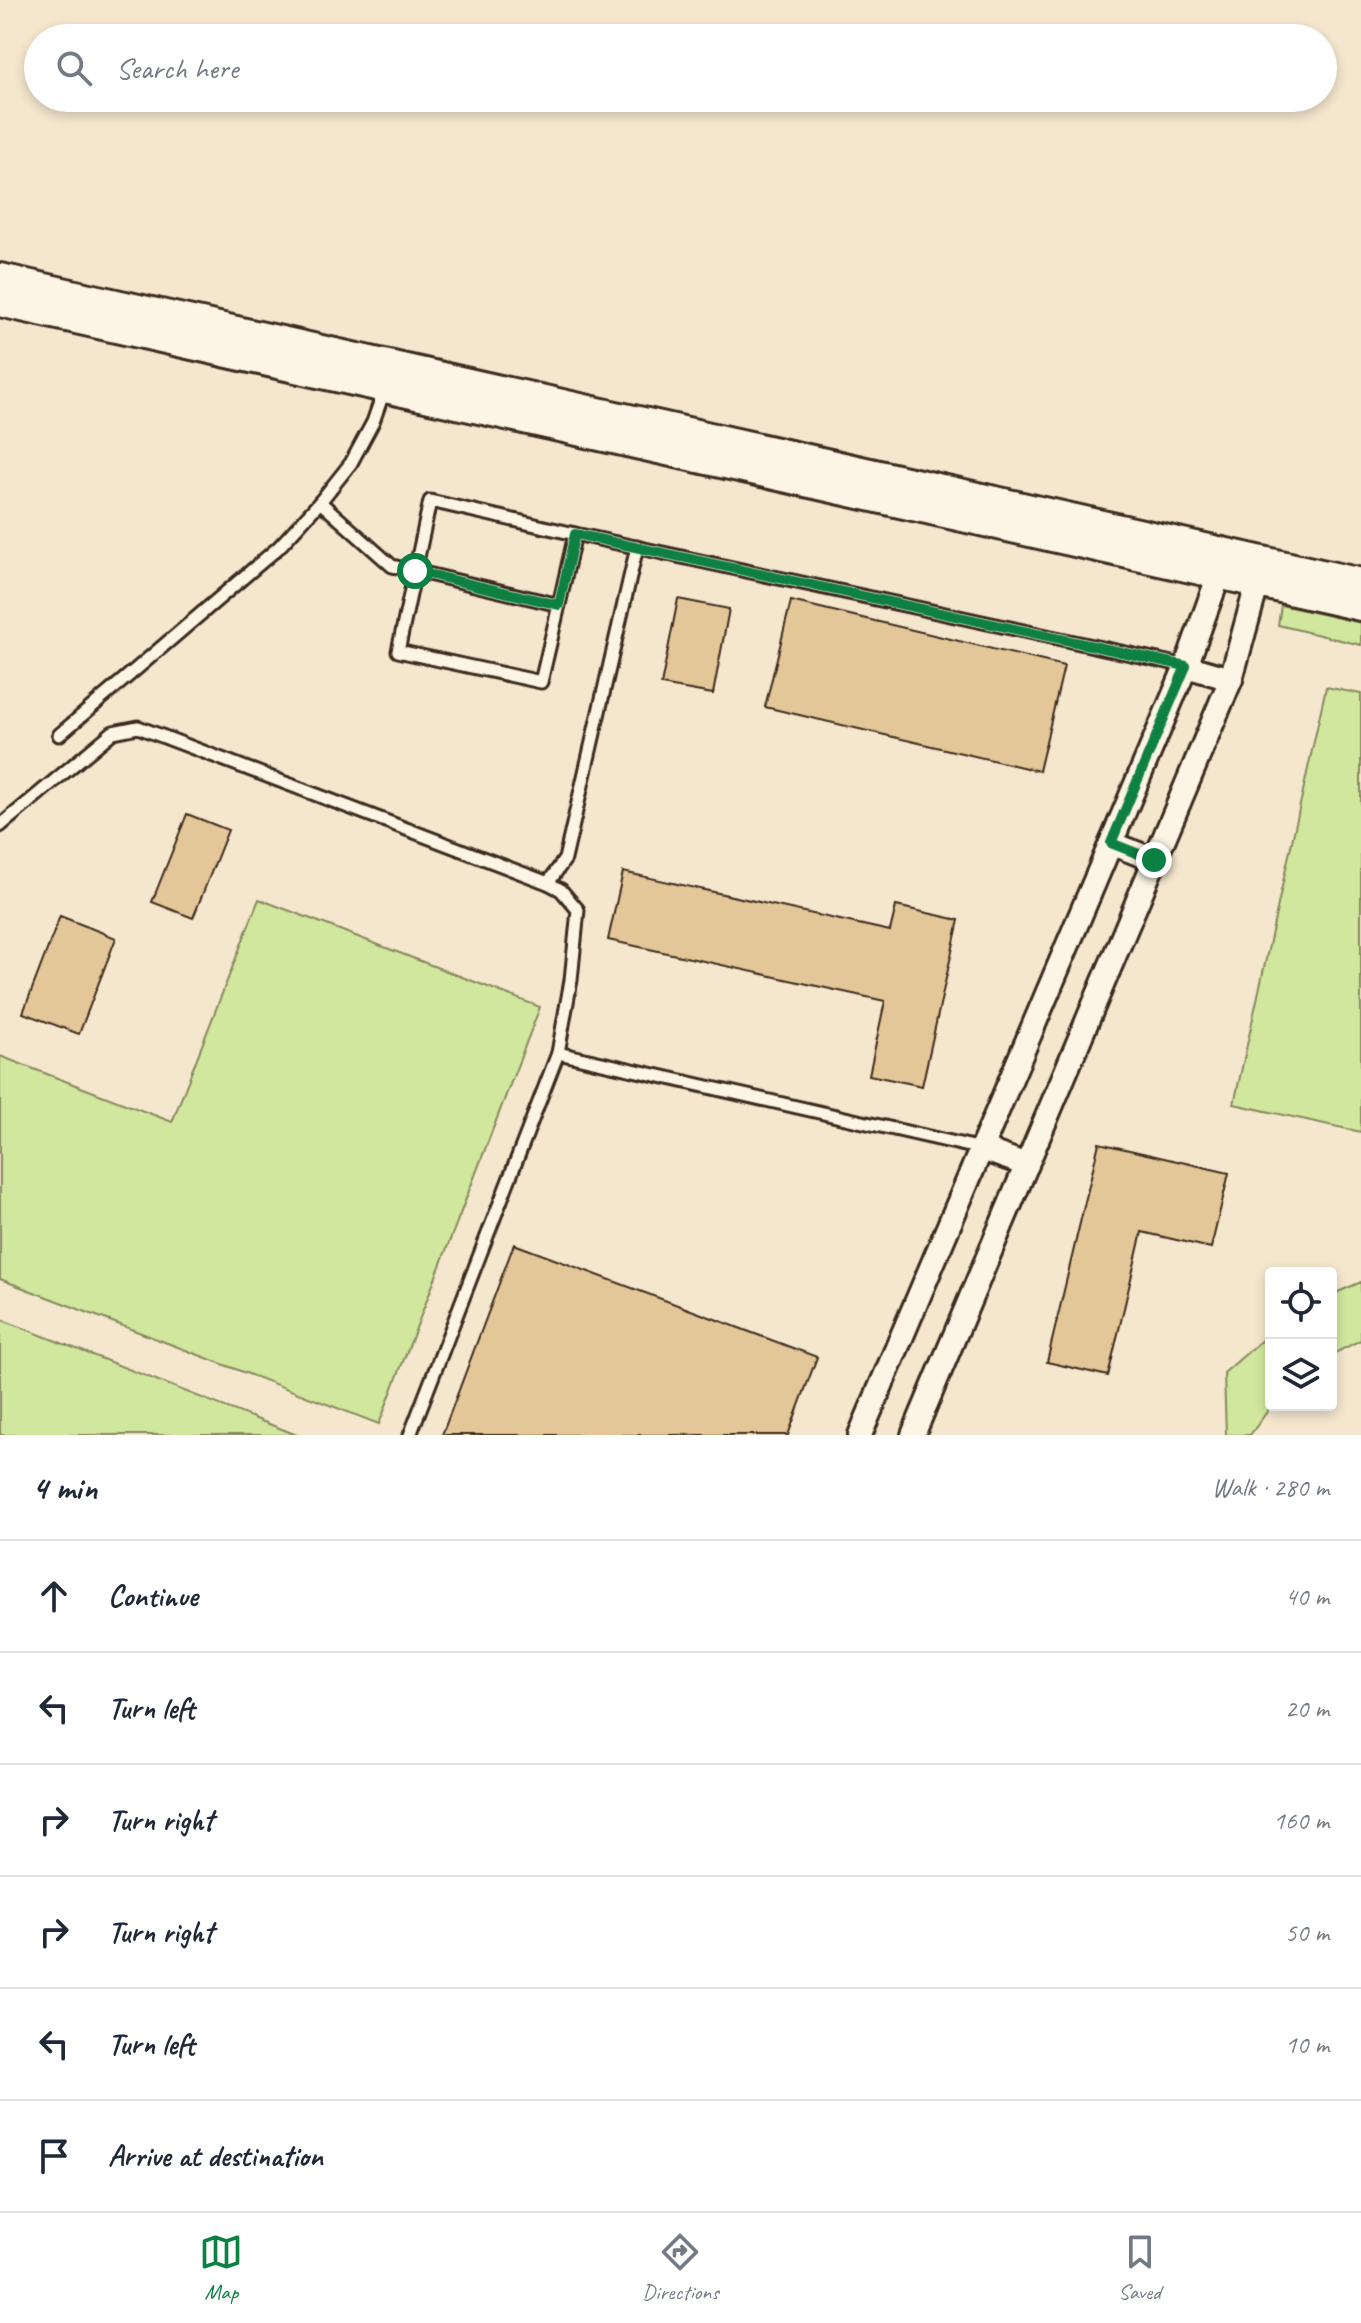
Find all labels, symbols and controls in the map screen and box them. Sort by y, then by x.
search box [24,24,1337,112]
icon: search [52,46,96,90]
text: Search here [116,49,238,87]
route start [397,553,433,589]
route end [1136,842,1172,878]
map controls [1265,1267,1337,1411]
button: locate [1265,1267,1337,1339]
button: layers [1265,1339,1337,1411]
text: 4 min [32,1466,97,1509]
text: Walk · 280 m [1212,1471,1329,1504]
icon: ahead [32,1574,76,1618]
text: Continue [108,1577,198,1615]
text: 40 m [1285,1580,1329,1613]
icon: left [32,1686,76,1730]
text: Turn left [108,1689,195,1727]
text: 20 m [1285,1692,1329,1725]
icon: right [32,1798,76,1842]
text: Turn right [108,1801,213,1839]
text: 160 m [1273,1804,1329,1837]
icon: right [32,1910,76,1954]
text: Turn right [108,1913,213,1951]
text: 50 m [1285,1916,1329,1949]
icon: left [32,2022,76,2066]
text: Turn left [108,2025,195,2063]
text: 10 m [1285,2028,1329,2061]
icon: arrive [32,2134,76,2178]
text: Arrive at destination [108,2137,323,2175]
tab: Map [199,2230,243,2306]
tab: Directions [642,2230,719,2306]
tab: Saved [1118,2230,1162,2306]

